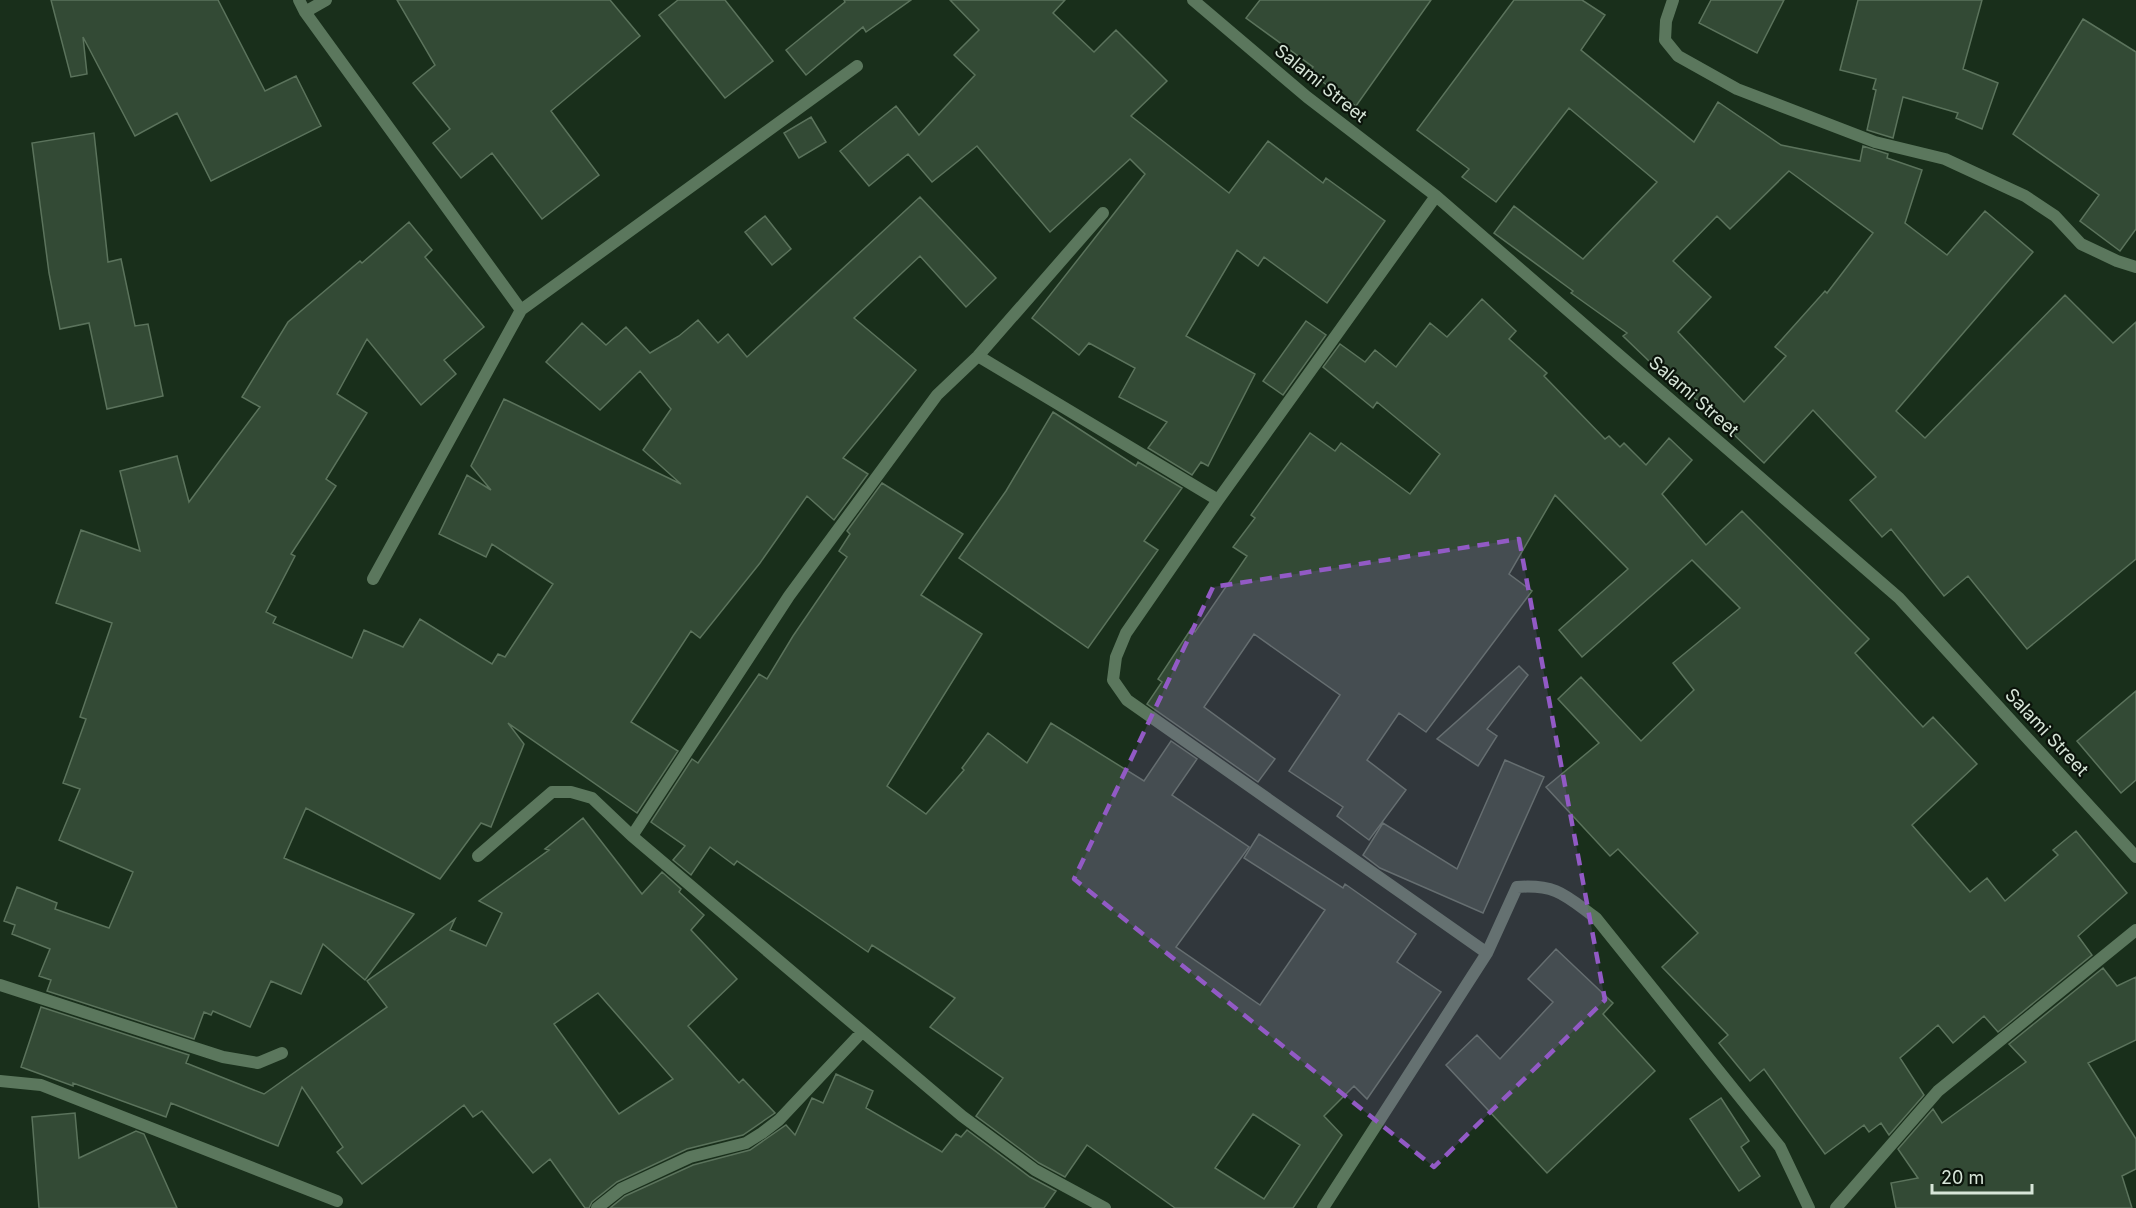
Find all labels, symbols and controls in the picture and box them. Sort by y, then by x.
street label: Salami Street [1271,40,1371,127]
street label: Salami Street [1645,351,1743,441]
street label: Salami Street [2001,684,2093,780]
scale bar [1932,1157,2032,1195]
text: 20 m [1941,1167,1984,1188]

